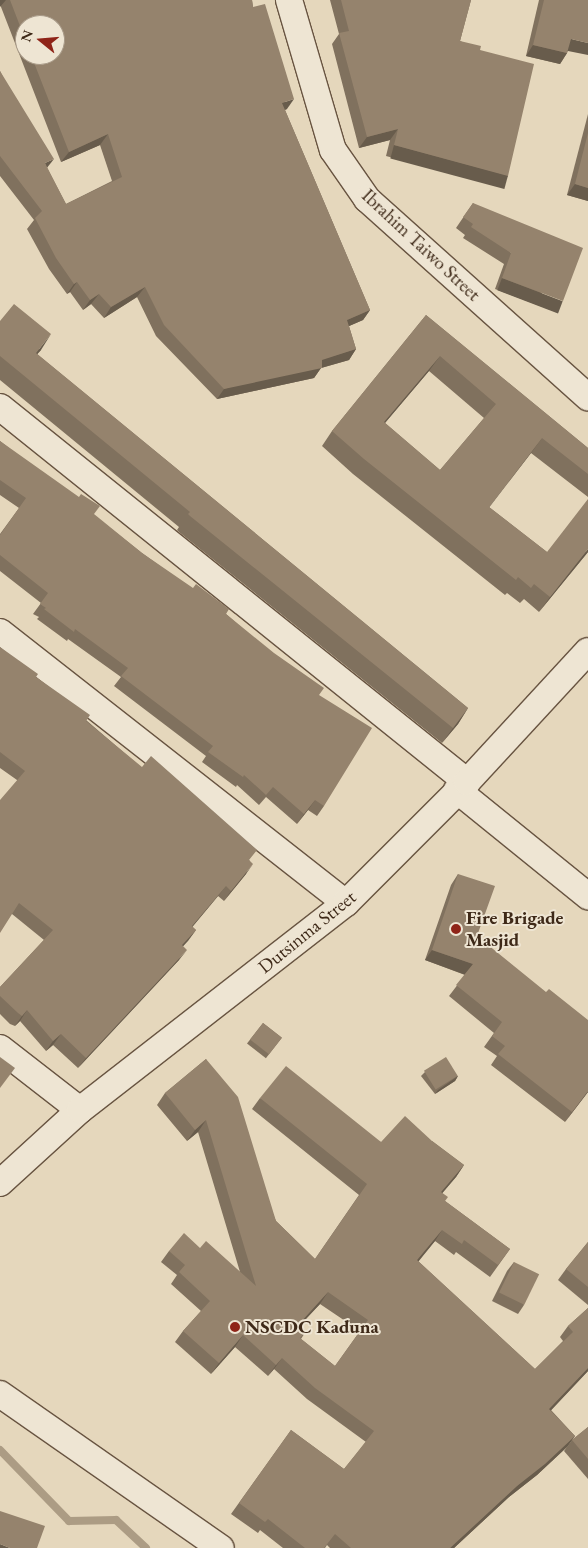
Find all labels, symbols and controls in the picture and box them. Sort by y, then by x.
north arrow [15,15,65,65]
text: N [16,28,37,44]
street label: Ibrahim Taiwo Street [357,184,485,306]
street label: Dutsinma Street [254,886,360,978]
place label: Fire Brigade Masjid [466,907,563,951]
marker: Fire Brigade Masjid [450,923,462,935]
place label: NSCDC Kaduna [245,1316,379,1338]
marker: NSCDC Kaduna [229,1321,241,1333]

